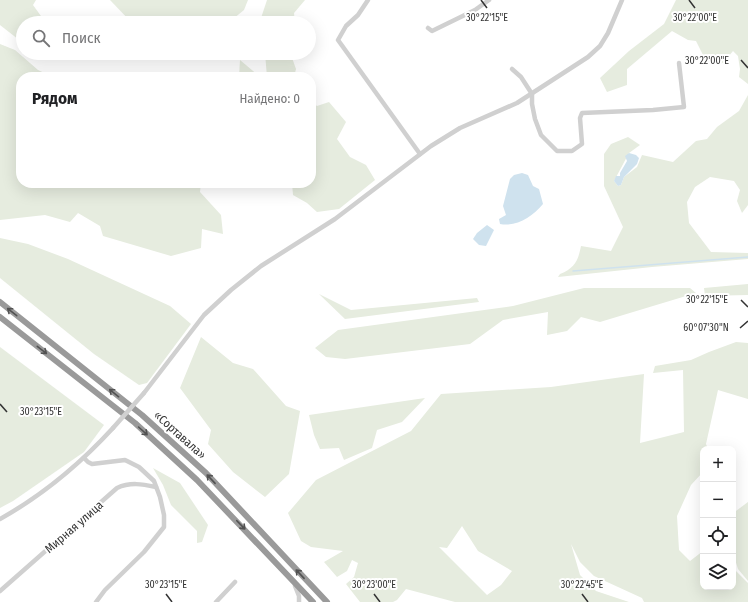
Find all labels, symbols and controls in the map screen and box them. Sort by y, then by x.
text: 30°22'15"E [466,12,508,24]
text: 30°22'00"E [673,12,717,24]
search box [16,16,316,60]
icon: search [30,27,52,49]
text: Поиск [62,29,100,47]
text: 30°22'00"E [685,55,729,67]
text: Рядом [32,88,77,109]
text: Найдено: 0 [239,91,300,106]
text: 30°22'15"E [686,294,728,306]
one-way arrow [7,308,18,316]
text: 60°07'30"N [683,322,729,334]
one-way arrow [36,346,47,354]
one-way arrow [108,389,119,397]
text: 30°23'15"E [20,406,62,418]
street label: «Сортавала» [151,408,209,462]
one-way arrow [138,426,148,435]
map controls [700,446,736,590]
button: + [700,446,736,482]
one-way arrow [206,474,216,484]
button: − [700,482,736,518]
street label: Мирная улица [42,498,106,556]
button: locate [700,518,736,554]
one-way arrow [237,520,246,531]
button: layers [700,554,736,590]
one-way arrow [296,569,305,579]
text: 30°23'15"E [145,579,187,591]
text: 30°23'00"E [352,579,396,591]
text: 30°22'45"E [561,579,603,591]

